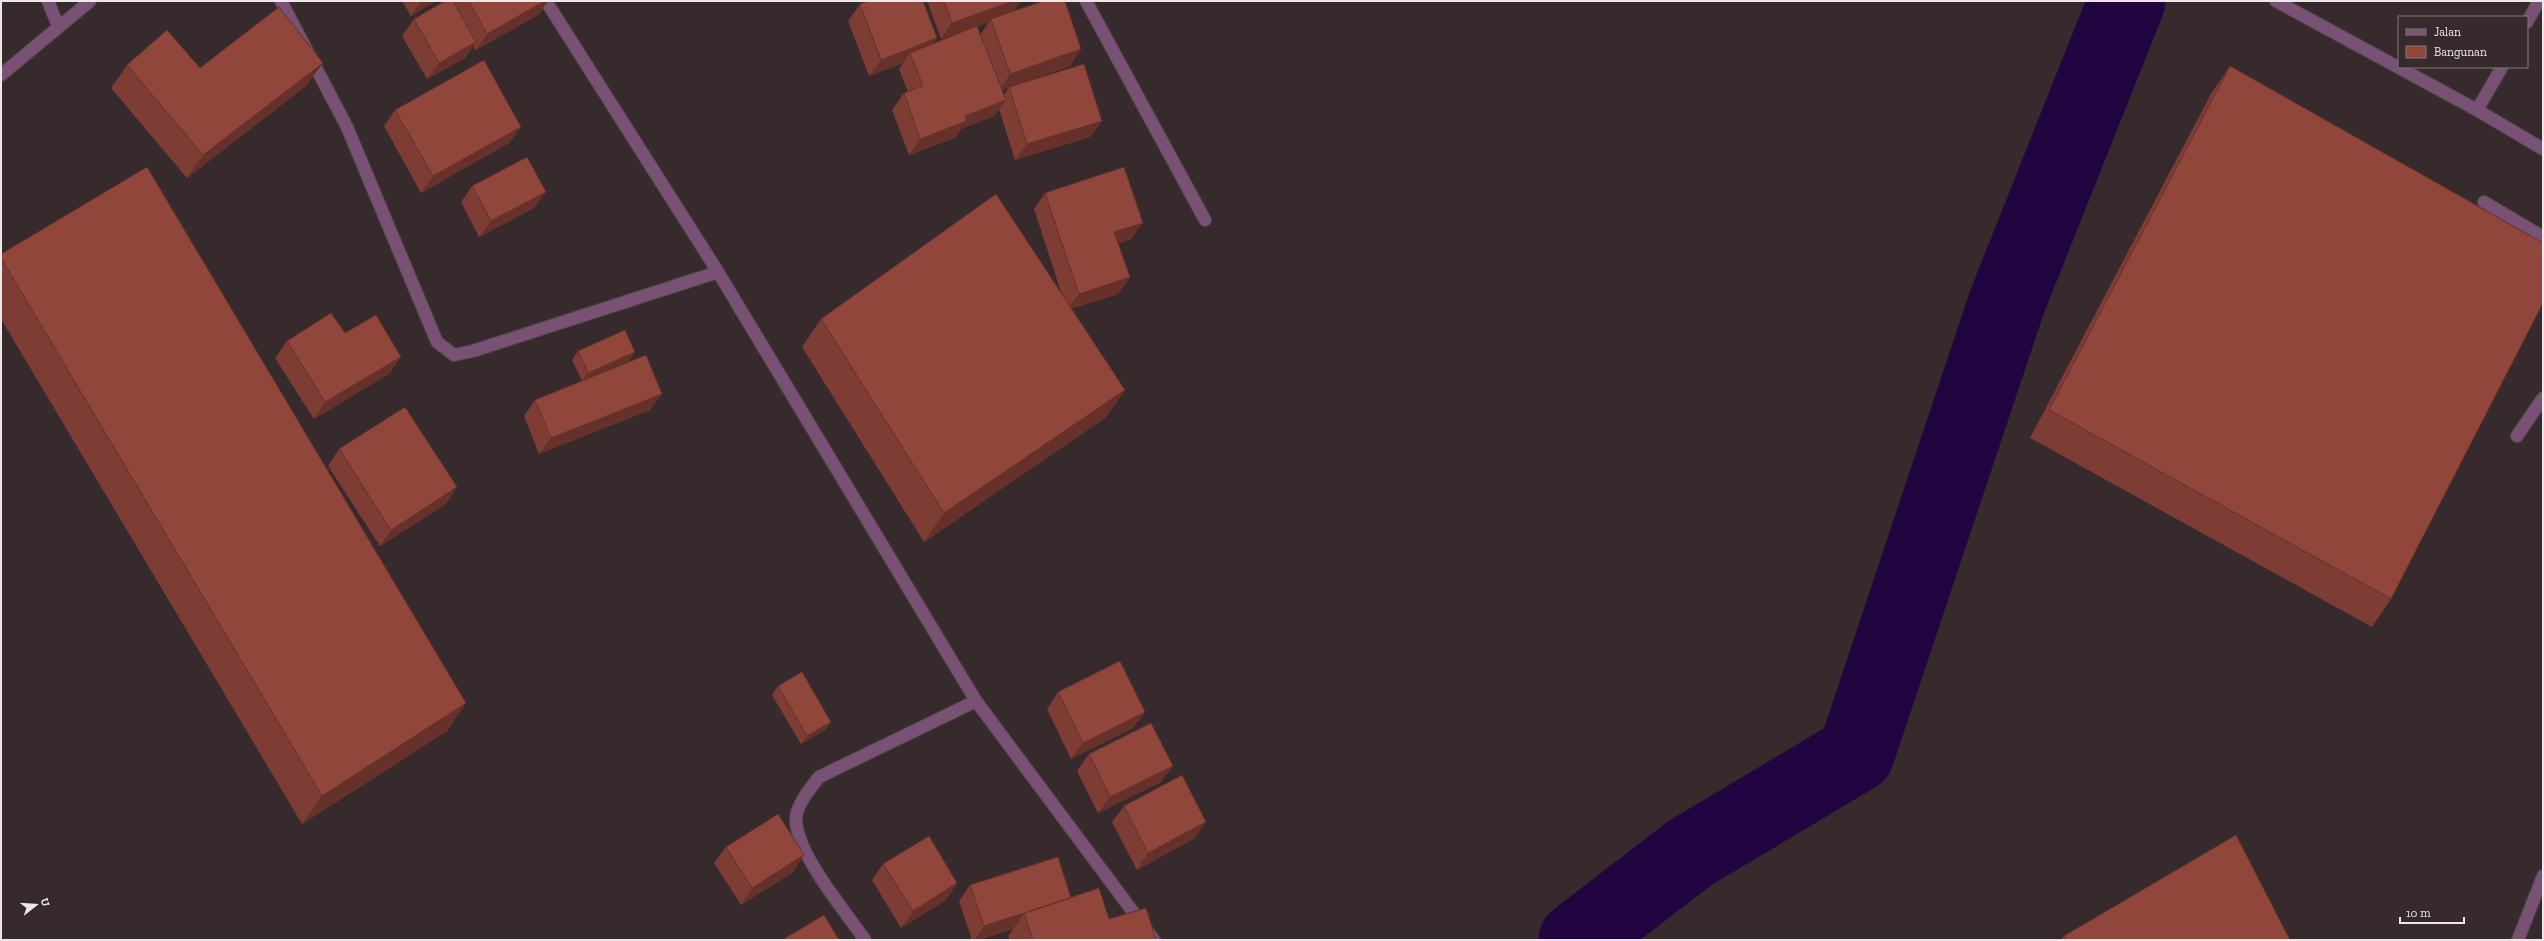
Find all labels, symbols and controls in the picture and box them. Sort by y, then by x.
legend [2398,16,2528,68]
text: Jalan [2434,25,2461,39]
text: Bangunan [2434,45,2487,59]
north arrow [16,885,56,925]
text: U [38,897,52,908]
scale bar [2400,899,2464,925]
text: 10 m [2406,906,2431,920]

